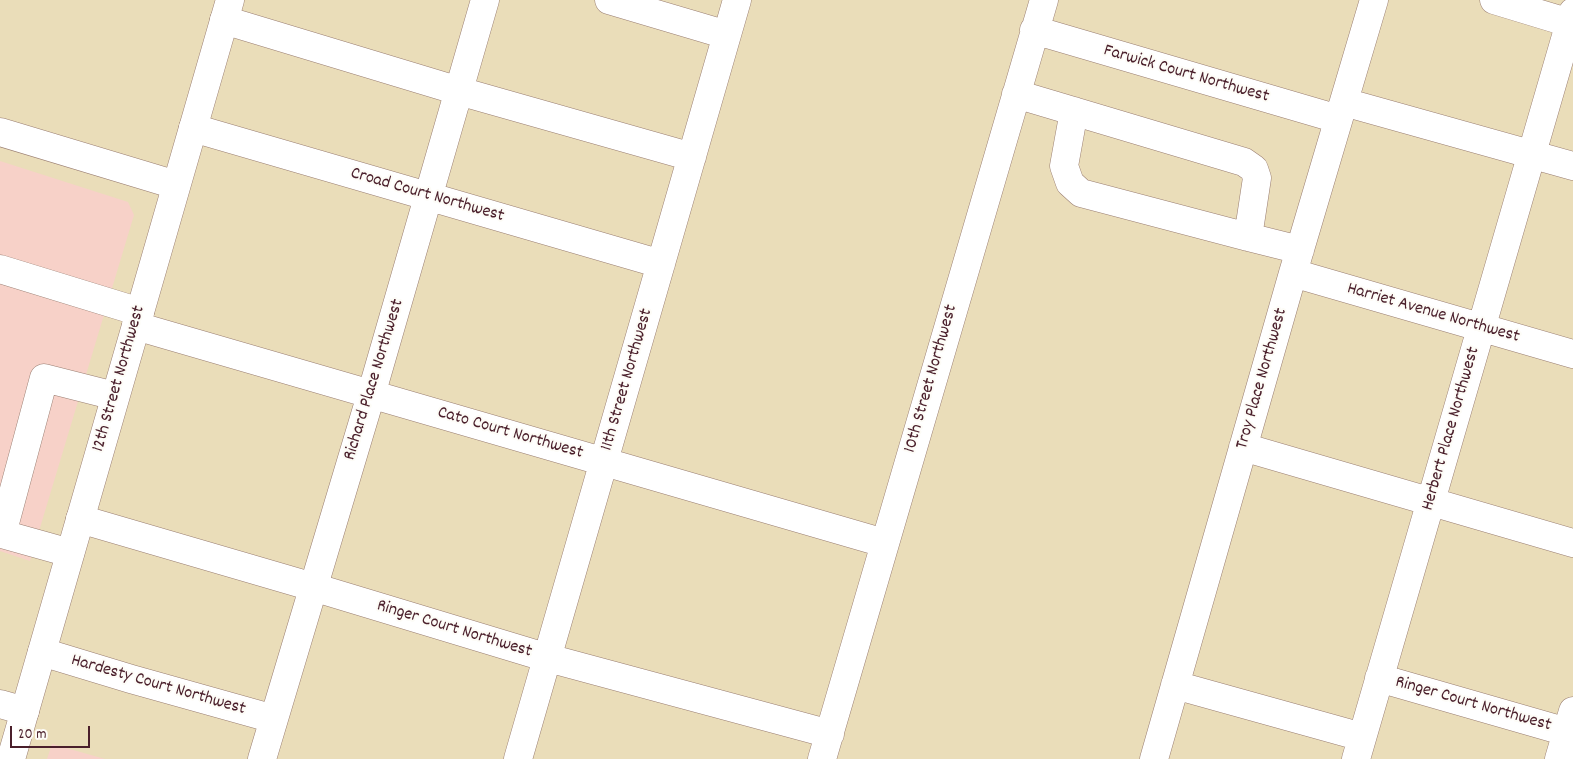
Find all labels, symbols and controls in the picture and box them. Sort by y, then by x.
street label: Farwick Court Northwest [1101,41,1271,109]
street label: Croad Court Northwest [348,164,506,228]
street label: Harriet Avenue Northwest [1344,279,1522,349]
street label: Richard Place Northwest [340,297,410,463]
street label: 10th Street Northwest [901,303,963,455]
street label: 12th Street Northwest [89,304,151,454]
street label: 11th Street Northwest [597,306,659,454]
street label: Troy Place Northwest [1233,306,1293,452]
street label: Herbert Place Northwest [1418,345,1486,513]
street label: Cato Court Northwest [435,403,585,465]
street label: Ringer Court Northwest [374,596,534,664]
street label: Hardesty Court Northwest [68,651,248,721]
street label: Ringer Court Northwest [1393,672,1553,738]
scale bar [12,716,92,748]
text: 20 m [18,724,46,746]

